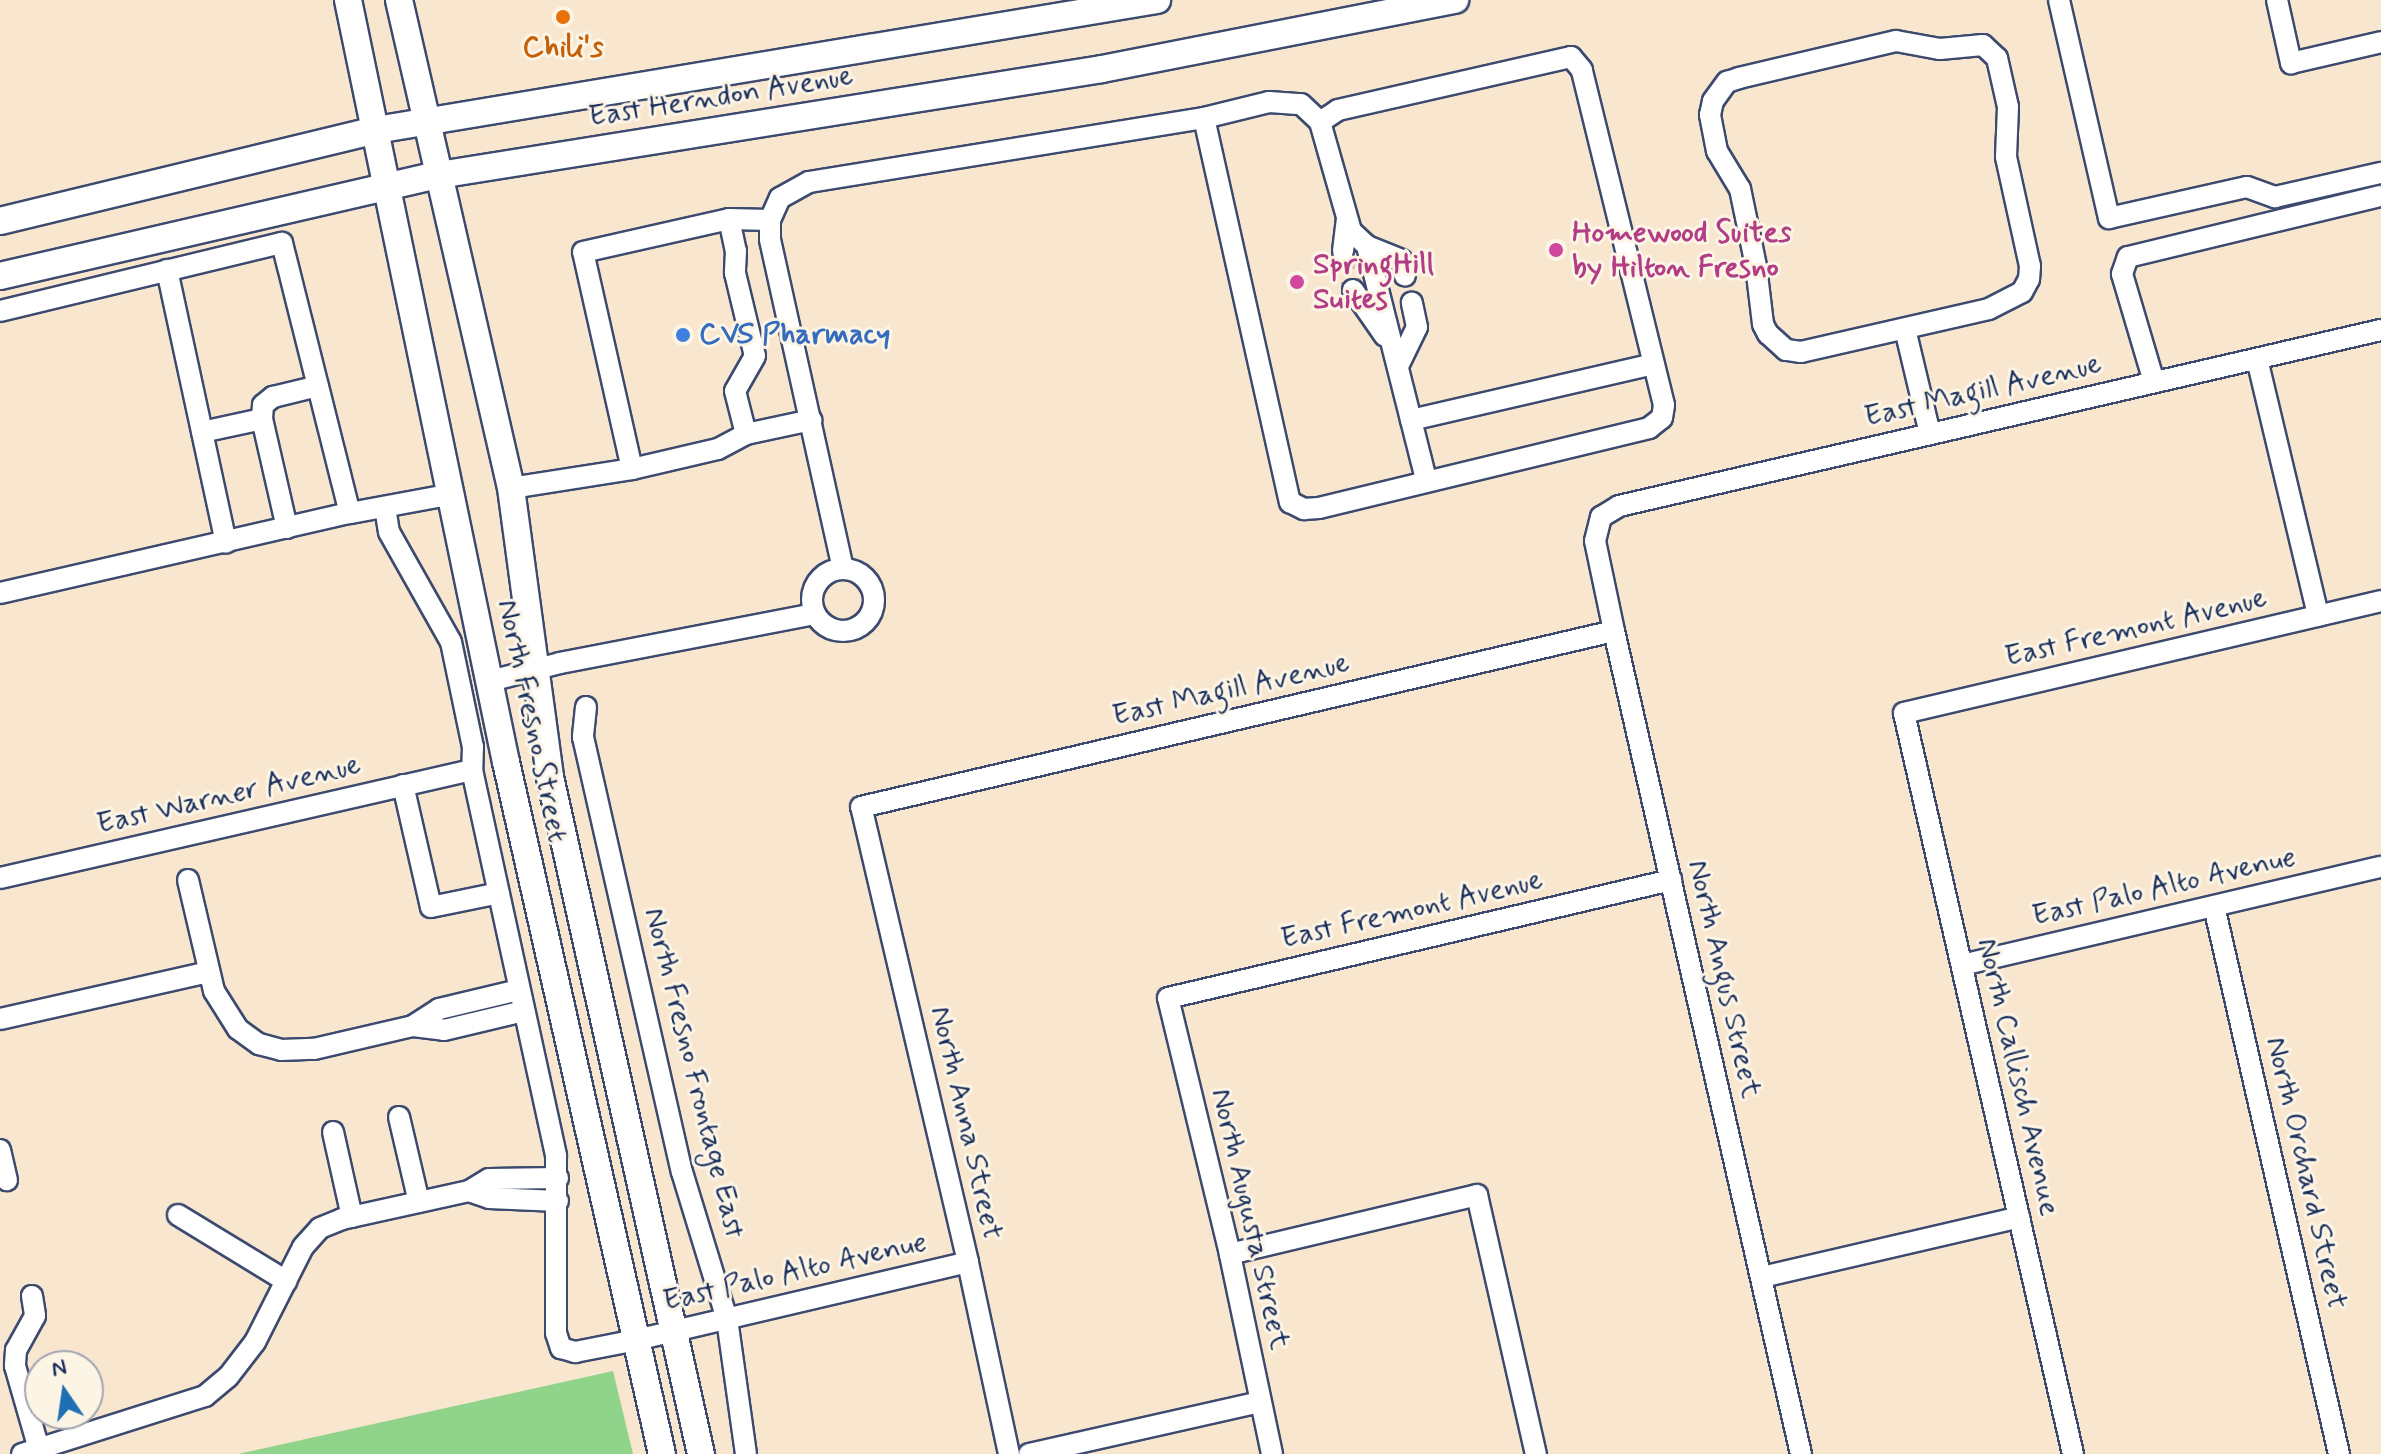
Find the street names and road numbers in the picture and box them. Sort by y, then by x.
street label: East Herndon Avenue [582,58,860,136]
street label: East Magill Avenue [1862,347,2104,435]
street label: East Fremont Avenue [1998,579,2274,677]
street label: North Fresno Street [488,594,576,848]
street label: East Magill Avenue [1110,646,1352,734]
street label: East Warner Avenue [95,747,363,843]
street label: East Palo Alto Avenue [2027,839,2301,935]
street label: North Angus Street [1679,856,1769,1102]
street label: East Fremont Avenue [1274,861,1550,959]
street label: North Fresno Frontage East [636,905,752,1241]
street label: North Callisch Avenue [1969,935,2067,1219]
street label: North Anna Street [922,1003,1010,1243]
street label: North Orchard Street [2257,1034,2355,1312]
street label: North Augusta Street [1202,1085,1298,1353]
street label: East Palo Alto Avenue [658,1224,932,1320]

